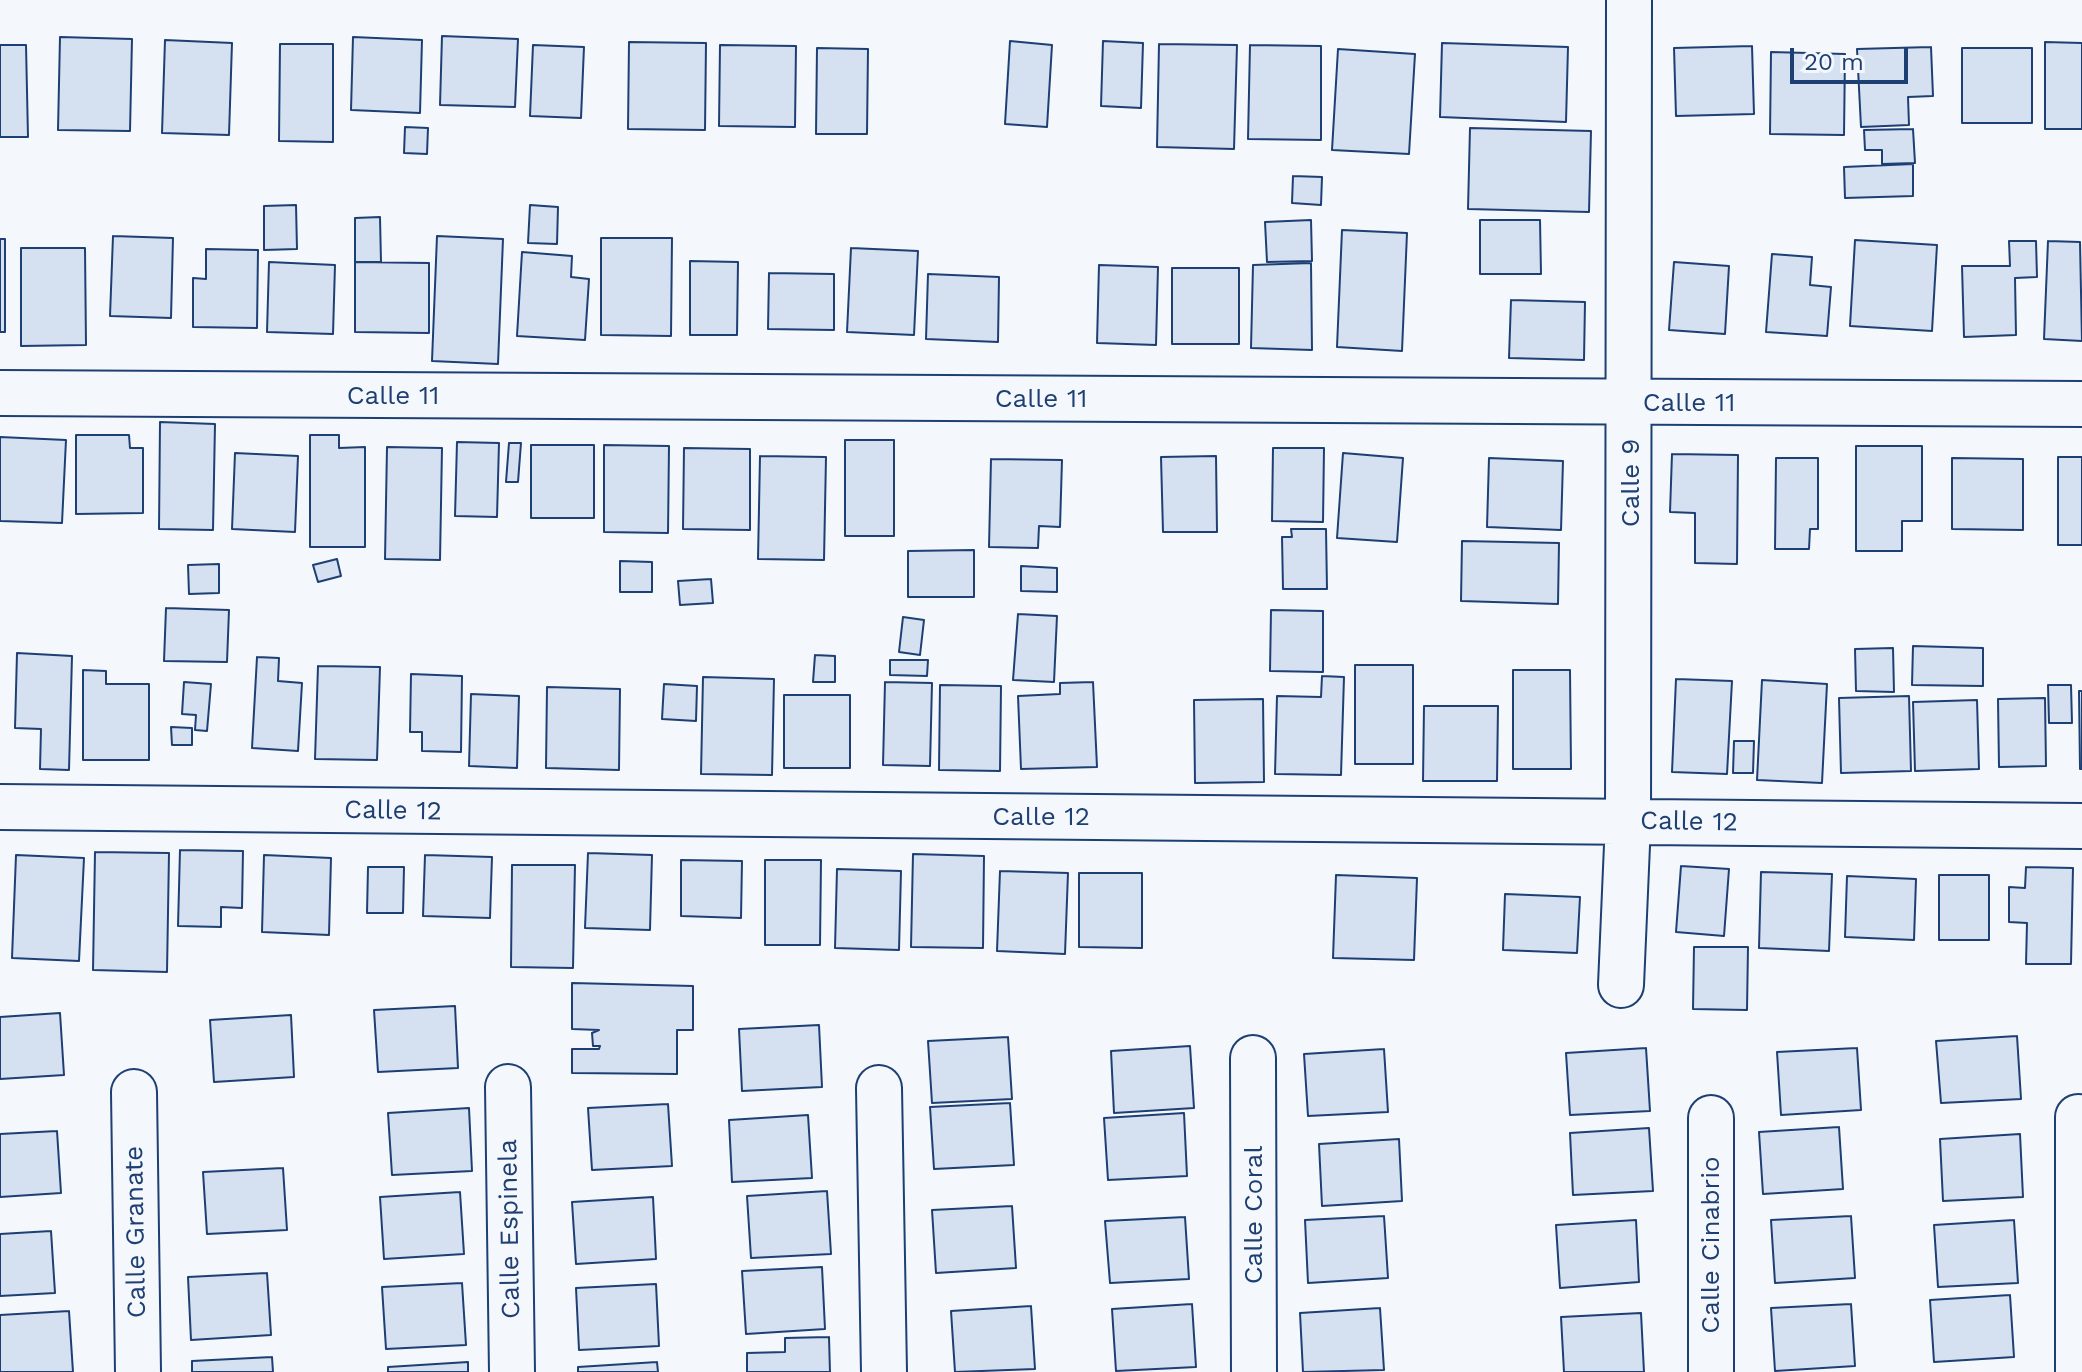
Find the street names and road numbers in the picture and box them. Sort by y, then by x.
street label: Calle 11 [347,380,439,412]
street label: Calle 11 [995,383,1087,415]
street label: Calle 11 [1643,387,1735,419]
street label: Calle 9 [1615,439,1647,527]
street label: Calle 12 [344,795,442,827]
street label: Calle 12 [992,801,1090,833]
street label: Calle 12 [1640,806,1738,838]
street label: Calle Espinela [493,1139,527,1319]
street label: Calle Granate [119,1146,153,1318]
street label: Calle Coral [1238,1146,1270,1284]
street label: Calle Cinabrio [1695,1156,1727,1334]

